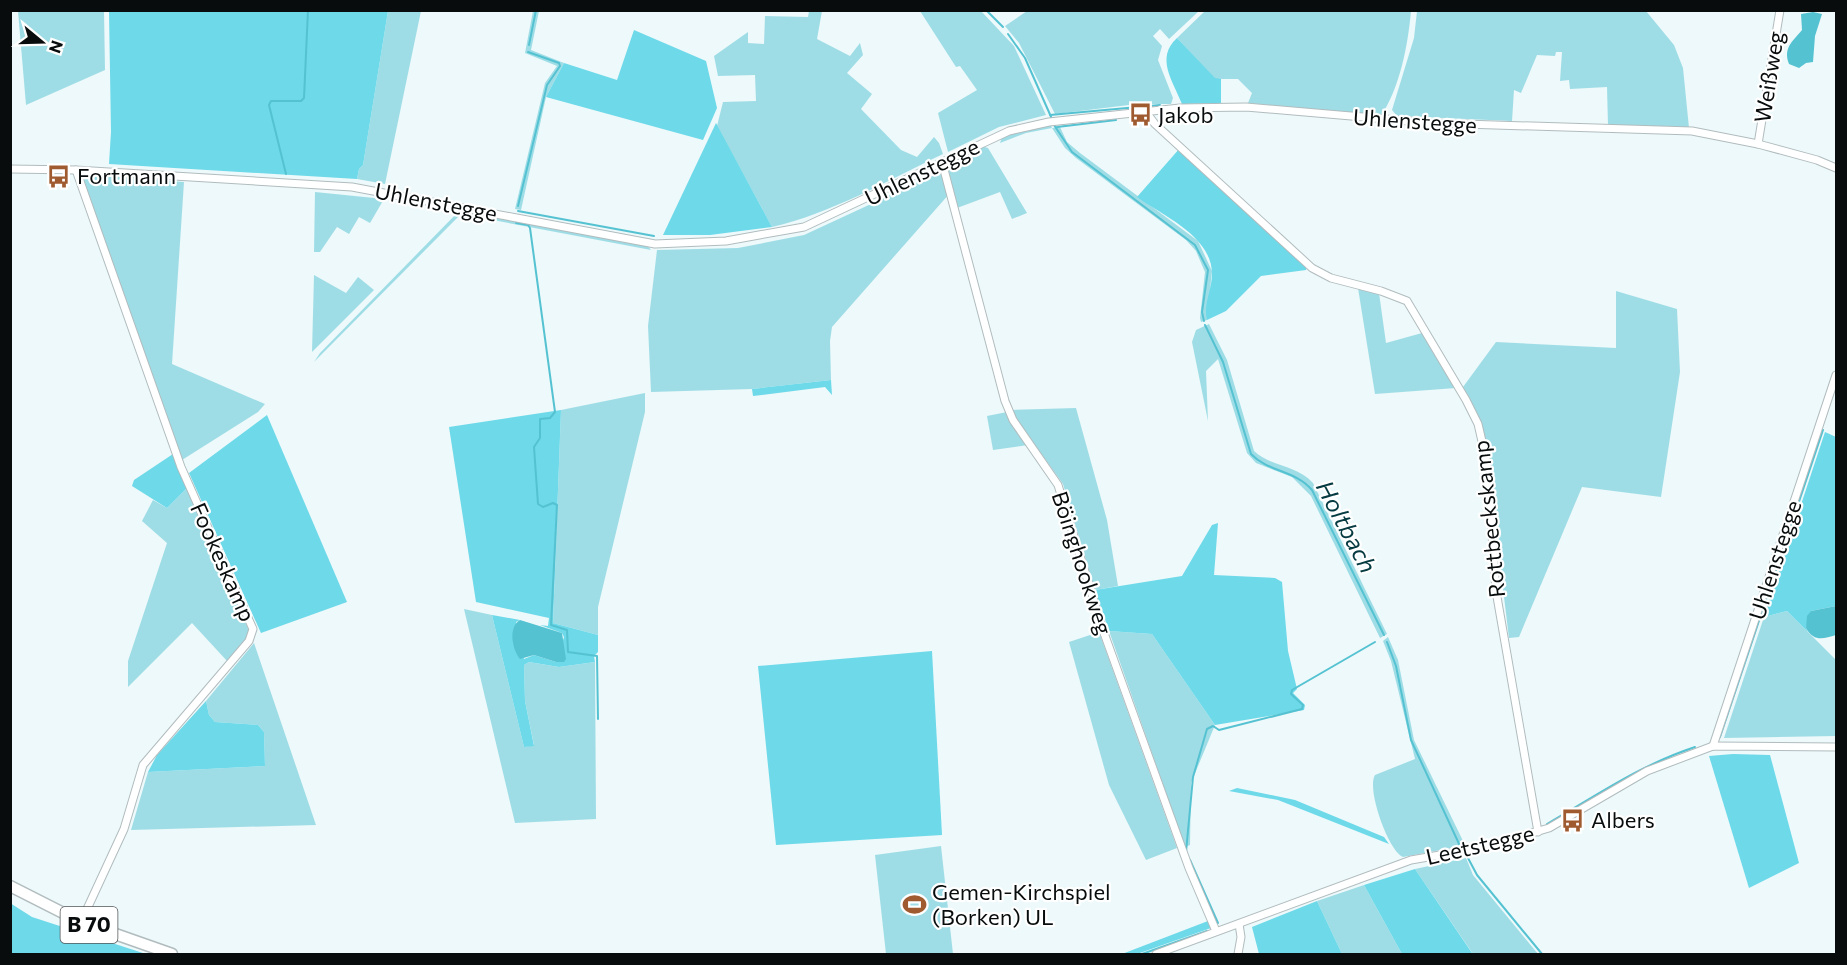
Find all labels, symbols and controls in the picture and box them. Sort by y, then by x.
north arrow [12,12,72,72]
street label: Weißweg [1748,29,1789,124]
text: N [46,38,68,56]
place label: Jakob [1158,101,1214,128]
bus stop icon: Jakob [1127,102,1153,128]
street label: Uhlenstegge [1352,103,1478,138]
street label: Uhlenstegge [860,132,983,211]
place label: Fortmann [77,162,176,189]
bus stop icon: Fortmann [46,163,72,189]
street label: Uhlenstegge [373,176,500,227]
street label: Rottbeckskamp [1467,439,1510,599]
water label: Holtbach [1311,475,1384,578]
street label: Böinghookweg [1047,488,1118,638]
street label: Uhlenstegge [1743,497,1807,623]
street label: Fookeskamp [185,498,262,625]
place label: Albers [1591,806,1655,833]
bus stop icon: Albers [1560,807,1586,833]
street label: Leetstegge [1423,819,1537,870]
place label: Gemen-Kirchspiel (Borken) UL [932,878,1111,930]
sports icon: Gemen-Kirchspiel (Borken) UL [901,892,927,918]
road number: B 70 [60,907,118,943]

